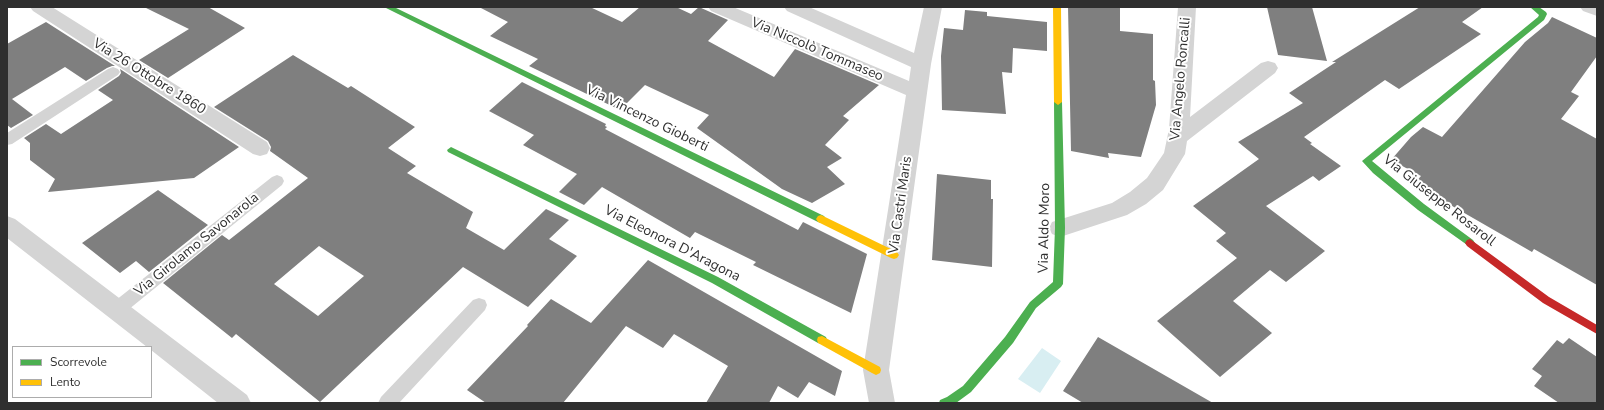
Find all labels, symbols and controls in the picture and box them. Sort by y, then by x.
street label: Via Niccolò Tommaseo [748,15,886,85]
street label: Via Angelo Roncalli [1167,17,1195,141]
street label: Via 26 Ottobre 1860 [89,35,209,119]
street label: Via Vincenzo Gioberti [583,82,711,156]
street label: Via Giuseppe Rosaroll [1379,152,1499,250]
street label: Via Castri Maris [886,155,916,255]
street label: Via Aldo Moro [1036,183,1054,273]
street label: Via Girolamo Savonarola [131,190,263,300]
street label: Via Eleonora D'Aragona [601,202,743,286]
legend [12,346,152,398]
text: Scorrevole [50,354,107,370]
text: Lento [50,374,80,390]

